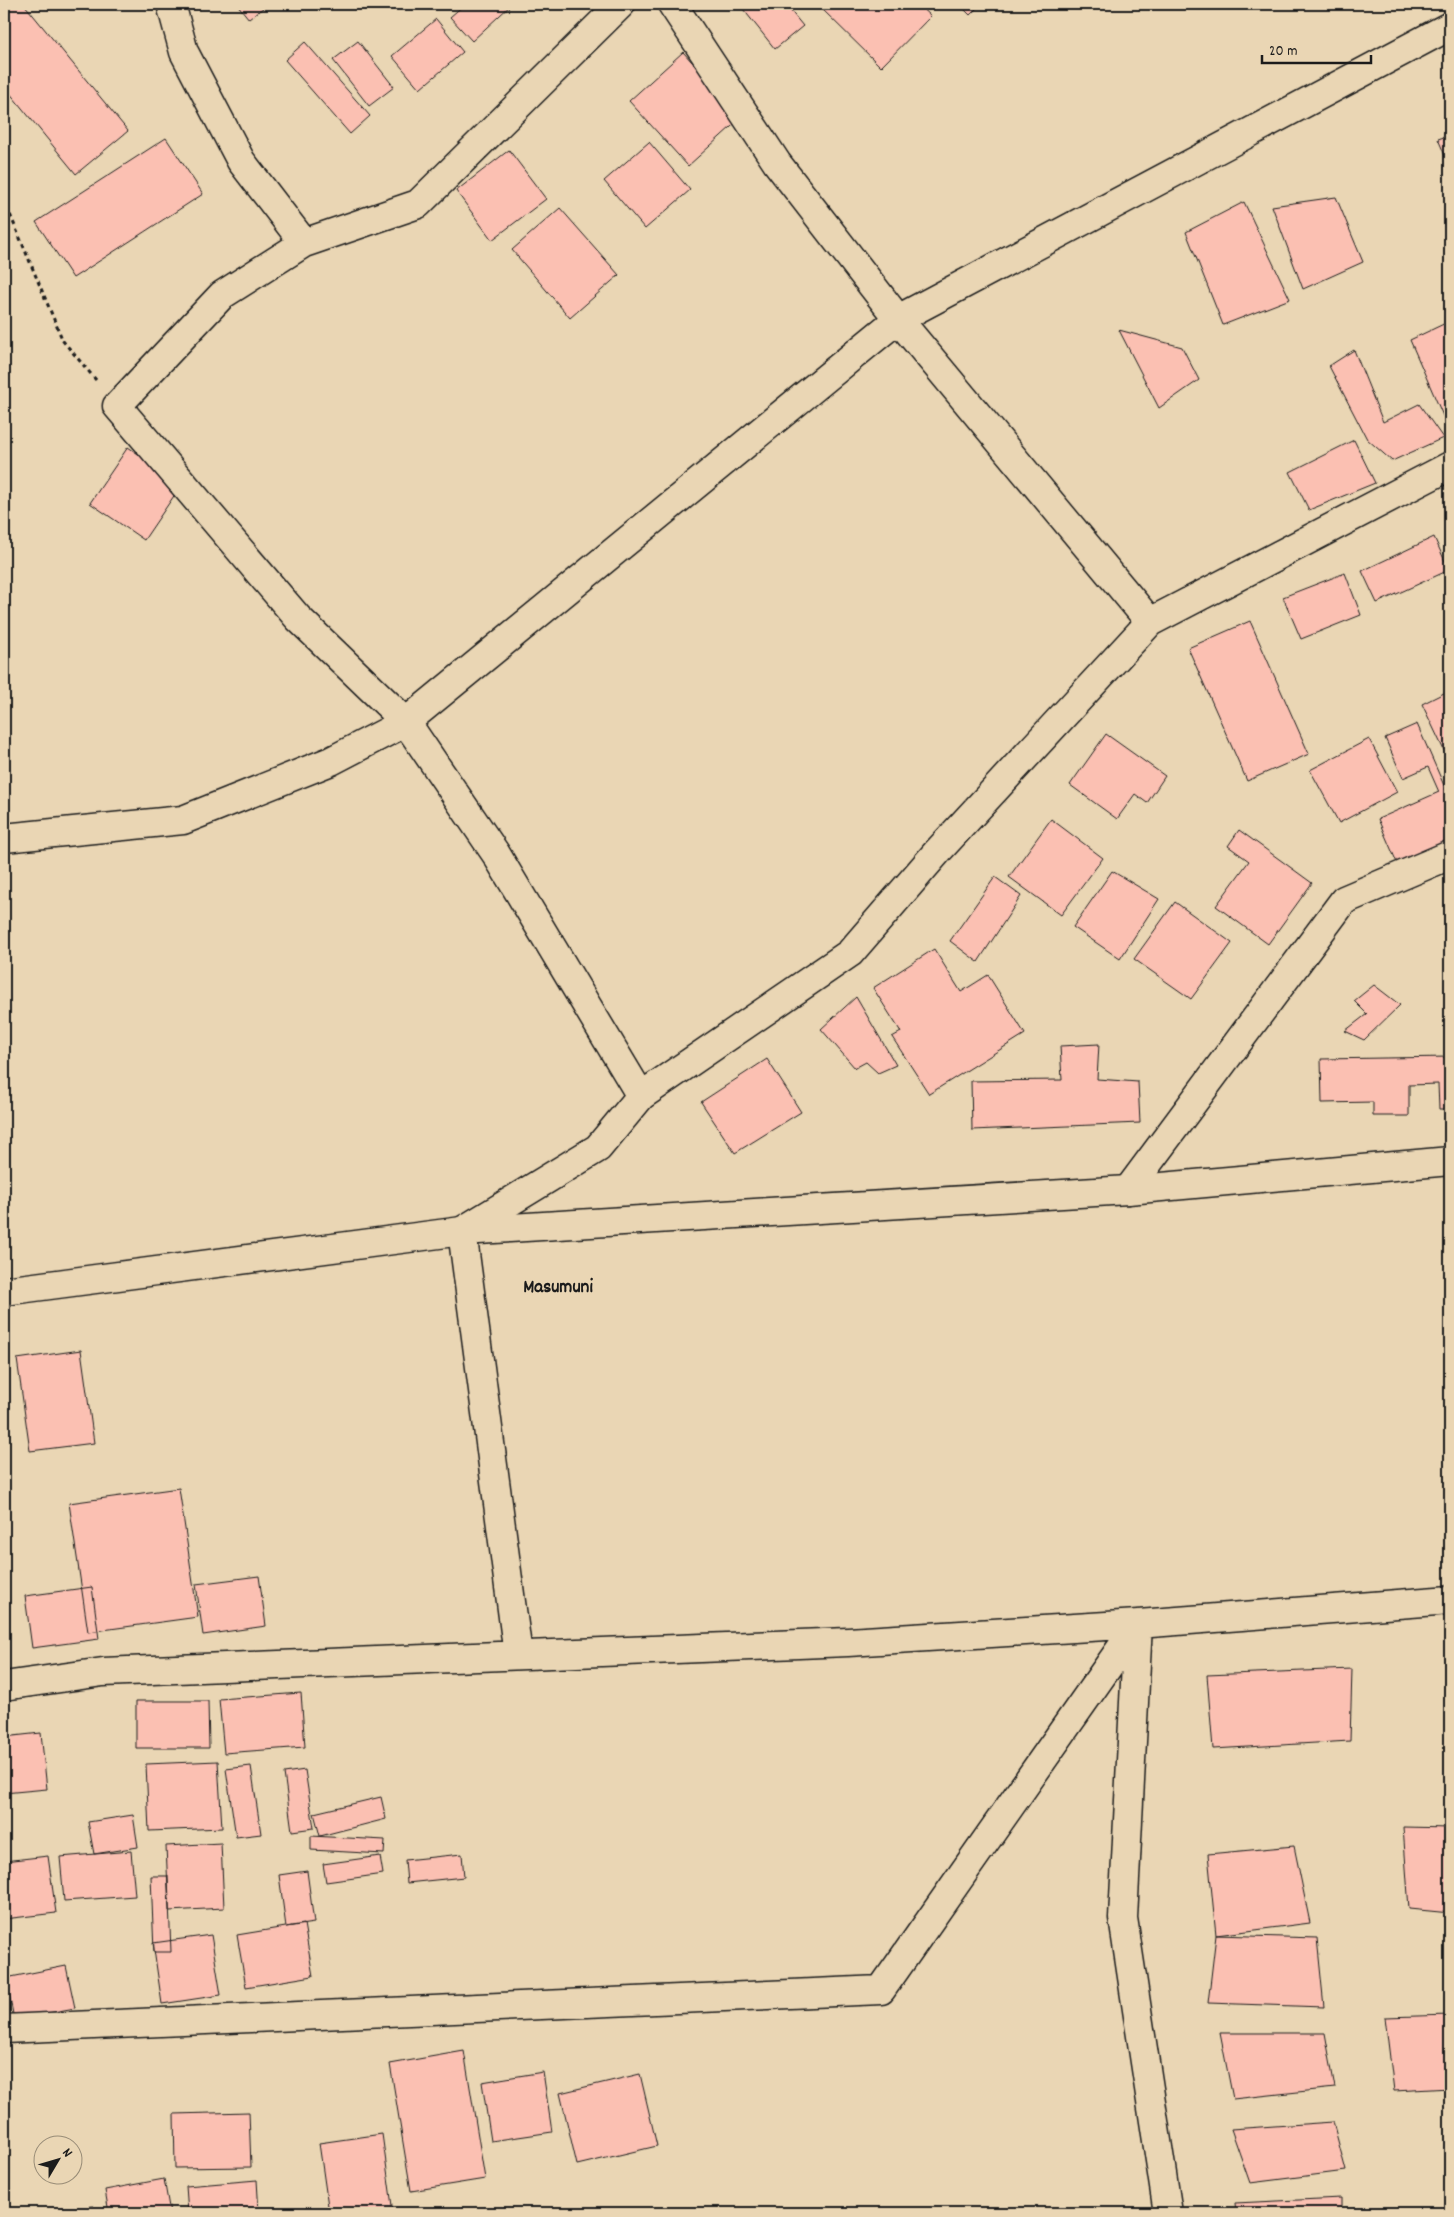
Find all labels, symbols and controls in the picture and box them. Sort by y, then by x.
scale bar [1262,32,1370,64]
text: 20 m [1269,41,1297,63]
district label: Masumuni [523,1275,593,1302]
north arrow [32,2134,82,2184]
text: N [57,2144,77,2162]

